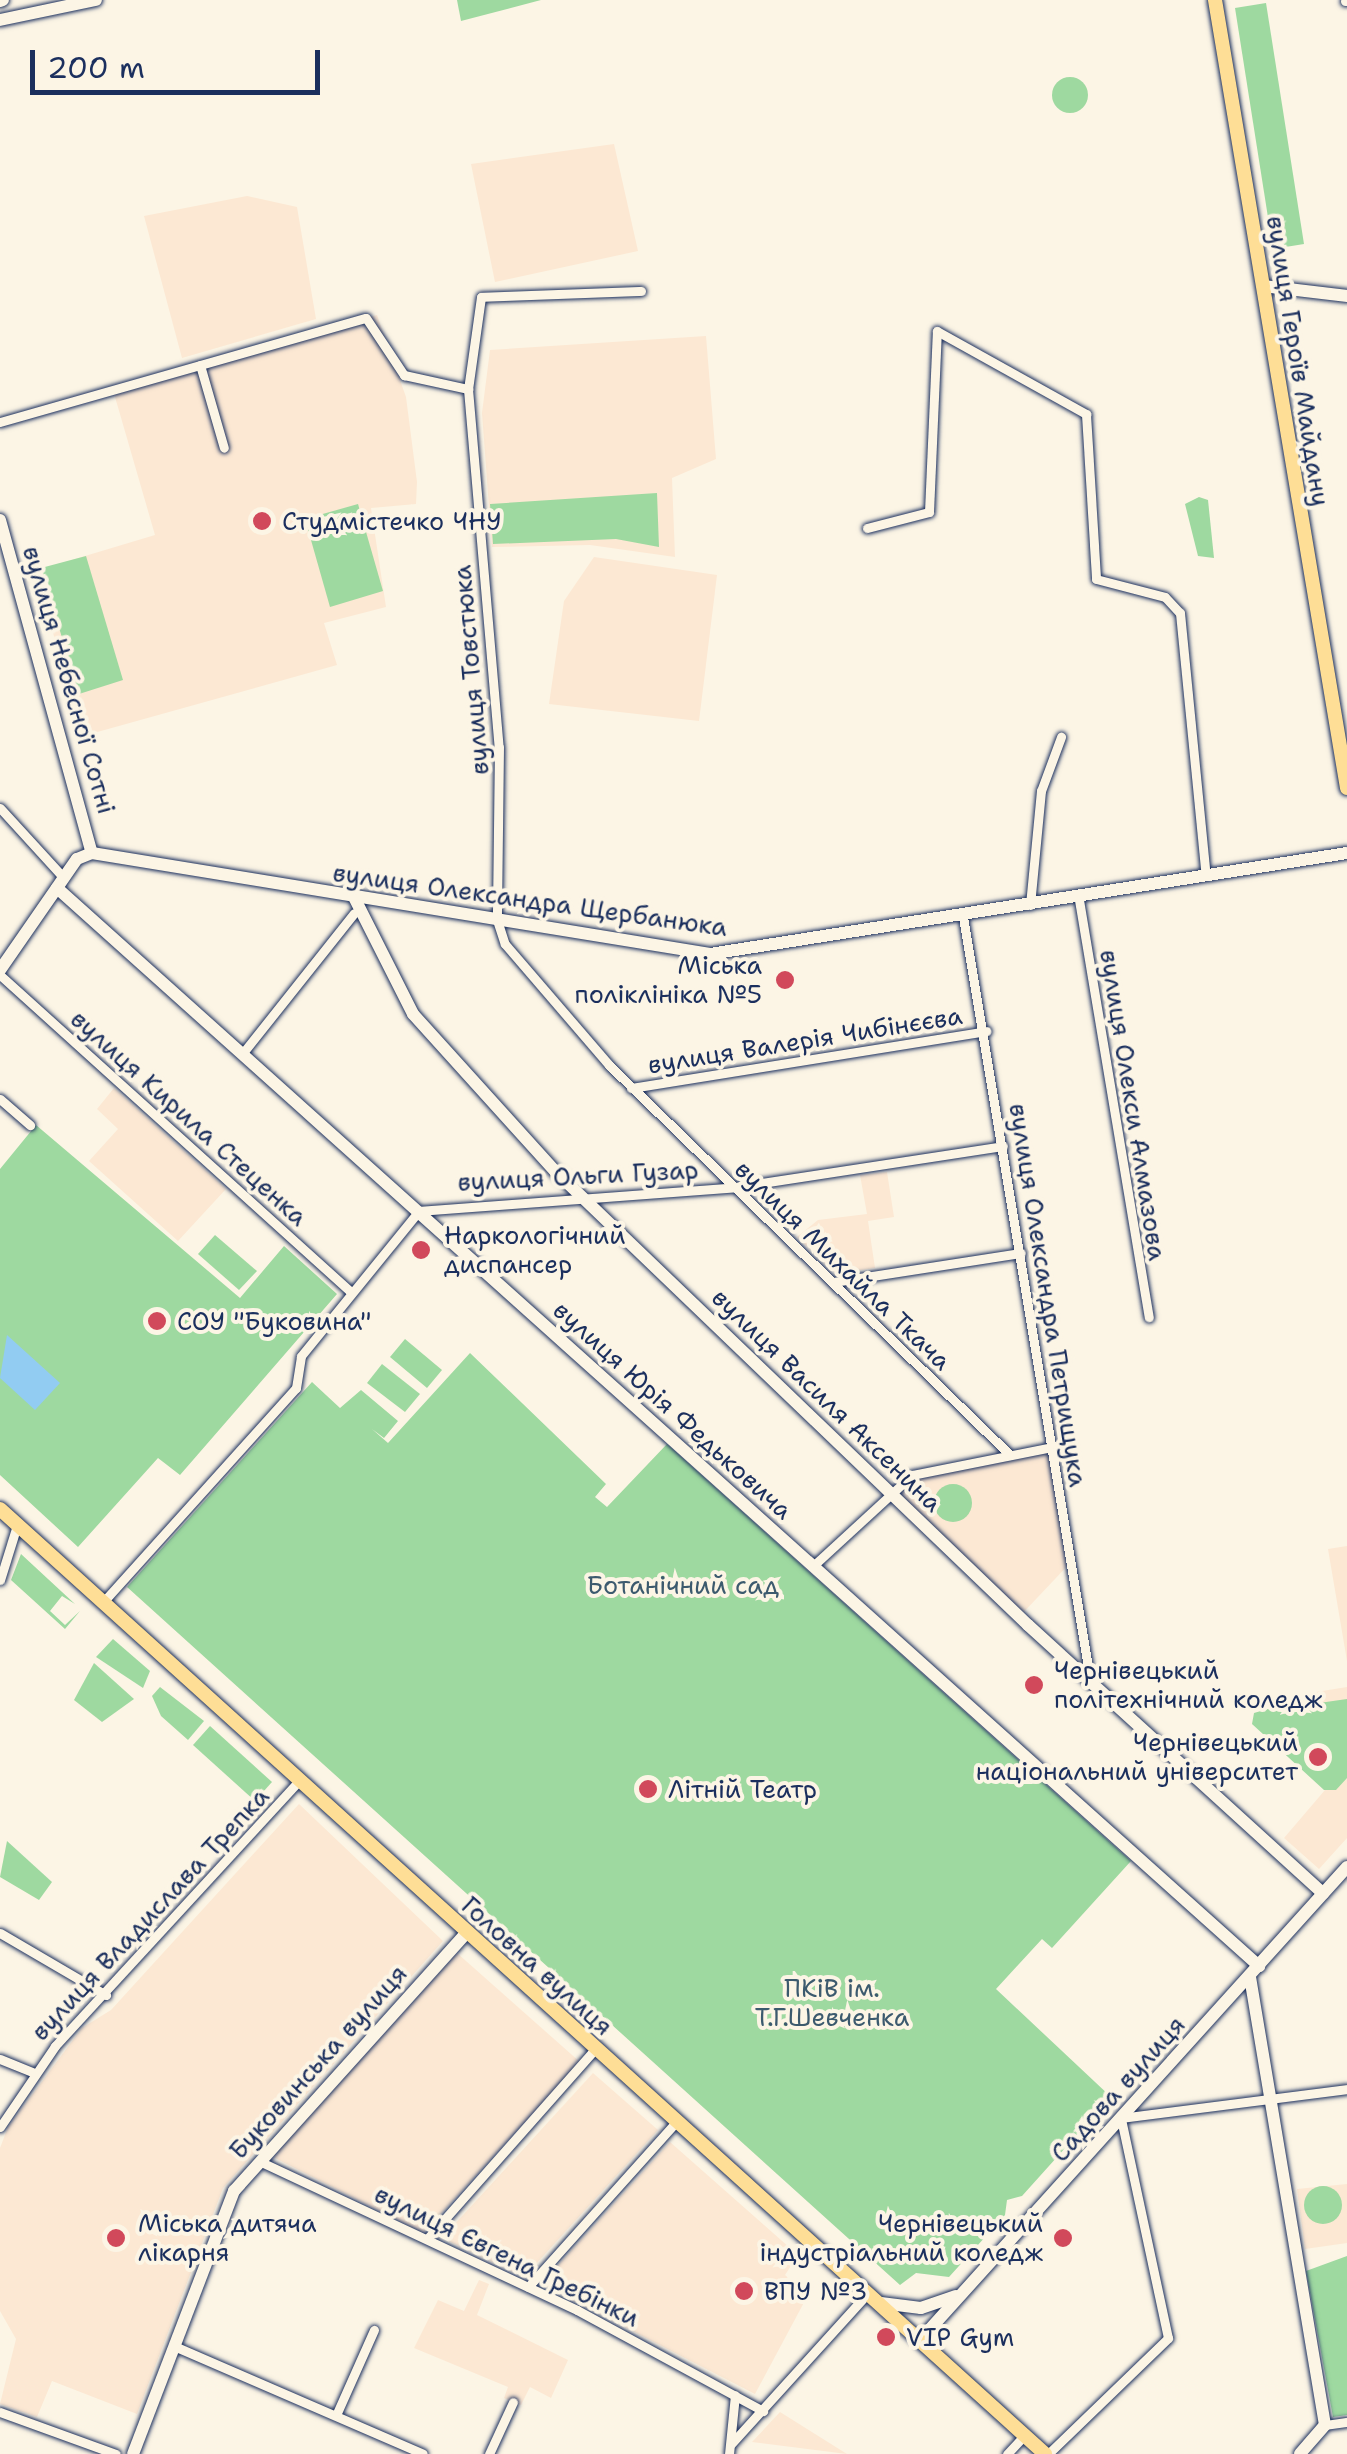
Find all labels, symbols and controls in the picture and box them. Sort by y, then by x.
scale bar [35,30,325,92]
text: 200 m [47,47,145,88]
street label: вулиця Героїв Майдану [1260,214,1336,508]
place label: Студмістечко ЧНУ [282,506,502,536]
marker: Студмістечко ЧНУ [251,510,273,532]
street label: вулиця Небесної Сотні [16,543,122,817]
street label: вулиця Товстюка [447,564,495,776]
street label: вулиця Олександра Щербанюка [331,857,729,943]
street label: вулиця Олекси Алмазова [1094,947,1172,1263]
place label: Міська поліклініка №5 [575,951,762,1010]
marker: Міська поліклініка №5 [772,967,798,993]
street label: вулиця Валерія Чибінєєва [646,1000,964,1080]
street label: вулиця Кирила Стеценка [65,1004,313,1232]
street label: вулиця Олександра Петрищука [1003,1101,1093,1489]
street label: вулиця Михайла Ткача [729,1154,957,1376]
street label: вулиця Ольги Гузар [457,1155,699,1197]
place label: Наркологічний диспансер [444,1221,626,1280]
marker: Наркологічний диспансер [408,1237,434,1263]
street label: вулиця Василя Аксенина [706,1282,948,1518]
street label: вулиця Юрія Федьковича [547,1295,799,1525]
place label: СОУ "Буковина" [177,1306,371,1336]
marker: СОУ "Буковина" [146,1310,168,1332]
park label: Ботанічний сад [587,1570,779,1600]
place label: Чернівецький політехнічний коледж [1054,1656,1323,1715]
marker: Чернівецький політехнічний коледж [1023,1674,1045,1696]
place label: Чернівецький національний університет [976,1728,1298,1787]
marker: Чернівецький національний університет [1307,1746,1329,1768]
place label: Літній Театр [668,1774,817,1804]
marker: Літній Театр [637,1778,659,1800]
street label: вулиця Владислава Трепка [25,1781,275,2047]
street label: Головна вулиця [455,1890,619,2042]
street label: Буковинська вулиця [223,1959,413,2165]
park label: ПКіВ ім. Т.Г.Шевченка [755,1974,909,2033]
street label: Садова вулиця [1045,2010,1191,2168]
street label: вулиця Євгена Гребінки [370,2179,644,2333]
place label: Міська дитяча лікарня [138,2209,316,2268]
place label: Чернівецький індустріальний коледж [759,2209,1043,2268]
marker: Міська дитяча лікарня [103,2225,129,2251]
marker: Чернівецький індустріальний коледж [1052,2227,1074,2249]
place label: ВПУ №3 [764,2276,868,2306]
marker: ВПУ №3 [733,2280,755,2302]
place label: VIP Gym [906,2322,1014,2352]
marker: VIP Gym [875,2326,897,2348]

